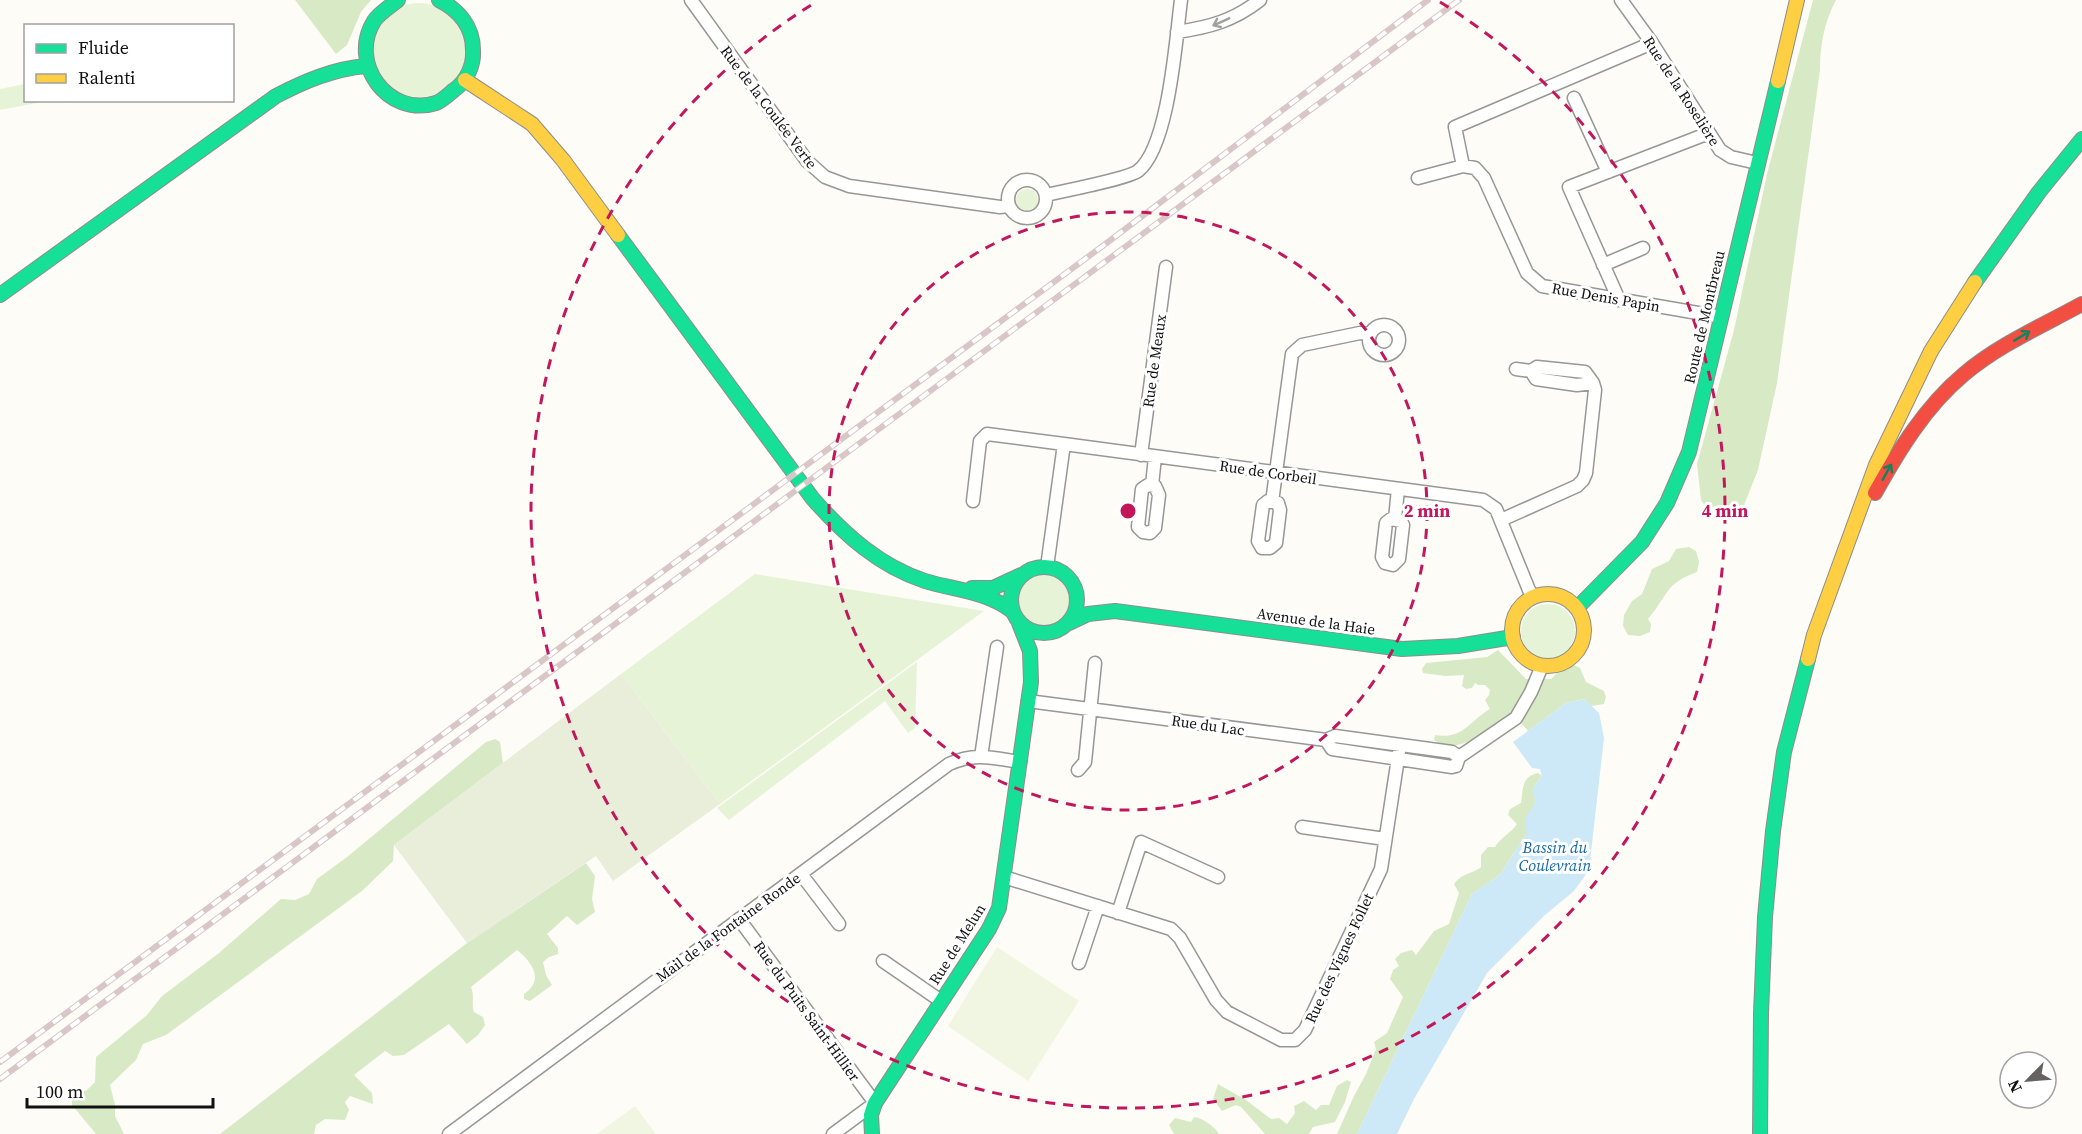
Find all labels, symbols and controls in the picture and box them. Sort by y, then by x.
one-way arrow [1212,17,1230,28]
legend [24,24,234,102]
street label: Rue de la Roselière [1639,32,1726,150]
text: Fluide [78,35,129,60]
street label: Rue de la Coulée Verte [716,41,823,173]
text: Ralenti [78,65,135,90]
street label: Route de Montbreau [1678,248,1730,386]
street label: Rue Denis Papin [1550,277,1662,317]
street label: Rue de Meaux [1137,313,1171,409]
one-way arrow [2013,330,2030,342]
street label: Rue de Corbeil [1218,455,1319,489]
one-way arrow [1881,464,1893,481]
text: 2 min [1404,498,1450,523]
text: 4 min [1702,498,1748,523]
centre of rings [1118,501,1138,521]
street label: Avenue de la Haie [1256,602,1377,640]
street label: Rue du Lac [1170,709,1246,741]
water label: Bassin du Coulevrain [1519,836,1591,876]
street label: Mail de la Fontaine Ronde [651,867,805,987]
street label: Rue des Vignes Follet [1300,889,1378,1026]
street label: Rue de Melun [924,899,990,989]
street label: Rue du Puits Saint-Hillier [749,936,866,1086]
north arrow [1998,1050,2058,1110]
scale bar [27,1071,213,1109]
text: N [2002,1076,2027,1096]
text: 100 m [36,1079,83,1104]

